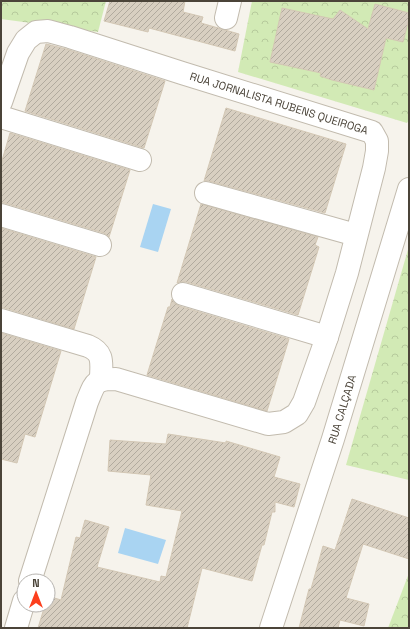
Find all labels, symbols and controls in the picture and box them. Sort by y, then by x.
street label: RUA JORNALISTA RUBENS QUEIROGA [188,69,370,137]
street label: RUA CALÇADA [325,373,359,446]
north arrow [16,573,56,613]
text: N [32,576,40,590]

